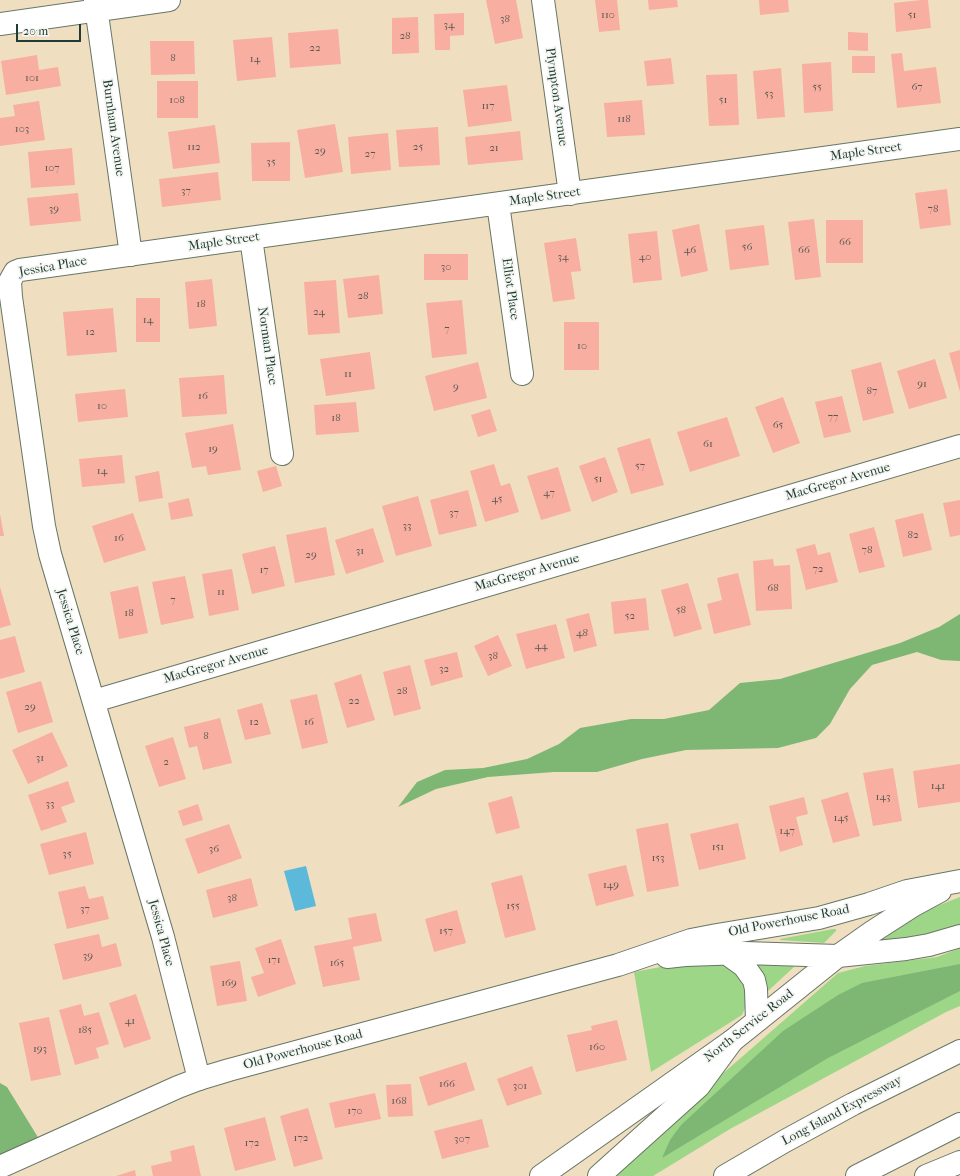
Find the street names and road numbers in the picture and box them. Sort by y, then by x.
street label: Plympton Avenue [541,47,571,147]
street label: Burnham Avenue [98,79,128,177]
street label: Maple Street [829,139,903,165]
street label: Maple Street [508,184,582,210]
street label: Maple Street [187,229,261,255]
street label: Jessica Place [18,253,88,281]
street label: Elliot Place [498,257,522,321]
street label: Norman Place [254,306,280,386]
street label: MacGregor Avenue [784,460,892,504]
street label: MacGregor Avenue [473,551,581,595]
street label: Jessica Place [53,587,87,657]
street label: MacGregor Avenue [162,643,270,687]
street label: Jessica Place [145,898,177,968]
street label: Old Powerhouse Road [727,902,851,940]
street label: North Service Road [701,986,797,1066]
street label: Old Powerhouse Road [242,1027,364,1073]
street label: Long Island Expressway [779,1073,905,1149]

